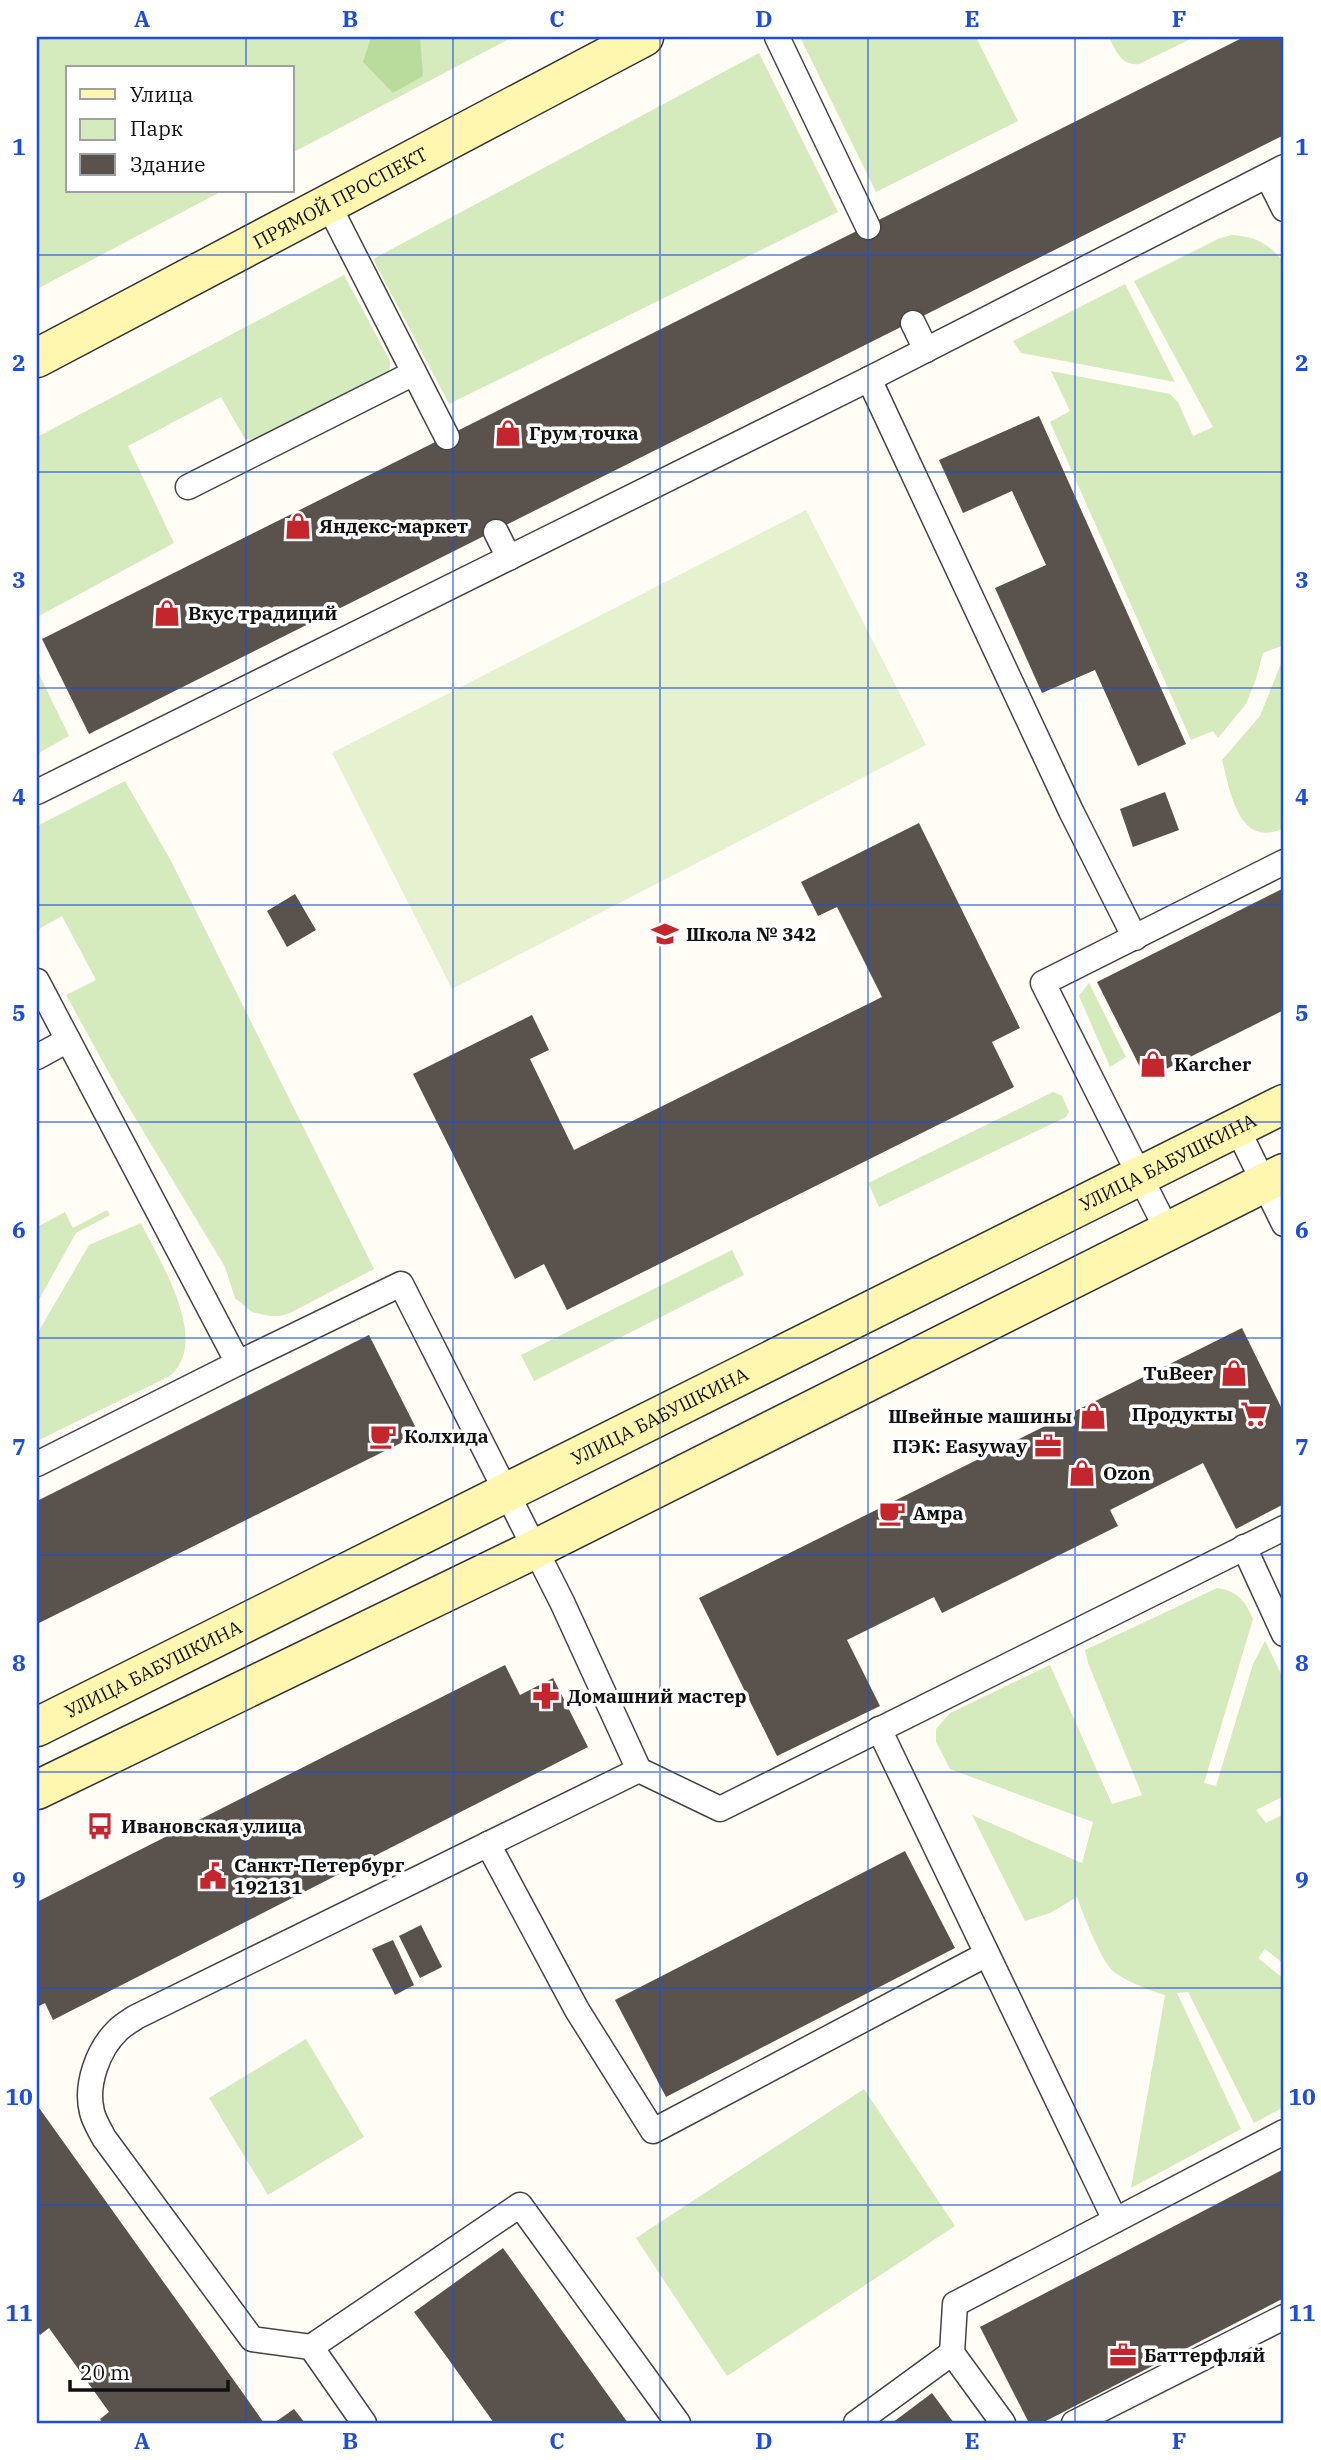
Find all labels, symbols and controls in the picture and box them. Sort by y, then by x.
text: A [134,3,150,33]
text: B [342,3,358,33]
text: C [549,3,565,33]
text: D [755,3,773,33]
text: E [964,3,980,33]
text: F [1172,3,1186,33]
legend [66,66,294,192]
text: Улица [130,80,194,108]
text: Парк [130,114,183,142]
text: 1 [12,131,26,161]
text: 1 [1295,131,1309,161]
street label: ПРЯМОЙ ПРОСПЕКТ [249,142,432,254]
text: Здание [130,150,205,178]
text: 2 [12,347,26,377]
text: 2 [1295,347,1309,377]
shop icon: Грум точка [493,418,523,448]
place label: Грум точка [529,421,639,445]
shop icon: Яндекс-маркет [283,511,313,541]
place label: Яндекс-маркет [319,514,468,538]
text: 3 [12,564,26,594]
text: 3 [1295,564,1309,594]
shop icon: Вкус традиций [152,598,182,628]
place label: Вкус традиций [188,601,337,625]
text: 4 [12,781,26,811]
text: 4 [1295,781,1309,811]
school or university icon: Школа № 342 [650,919,680,949]
place label: Школа № 342 [686,922,816,946]
text: 5 [12,997,26,1027]
text: 5 [1295,997,1309,1027]
shop icon: Karcher [1138,1049,1168,1079]
place label: Karcher [1174,1052,1252,1076]
street label: УЛИЦА БАБУШКИНА [1075,1108,1260,1216]
text: 6 [12,1214,26,1244]
text: 6 [1295,1214,1309,1244]
shop icon: TuBeer [1219,1358,1249,1388]
place label: TuBeer [1143,1361,1214,1385]
street label: УЛИЦА БАБУШКИНА [567,1362,752,1470]
supermarket icon: Продукты [1239,1399,1269,1429]
shop icon: Швейные машины [1078,1401,1108,1431]
place label: Продукты [1132,1402,1233,1426]
place label: Швейные машины [888,1404,1072,1428]
cafe icon: Колхида [368,1421,398,1451]
place label: Колхида [404,1424,489,1448]
text: 7 [12,1431,26,1461]
office icon: ПЭК: Easyway [1033,1431,1063,1461]
text: 7 [1295,1431,1309,1461]
place label: ПЭК: Easyway [893,1434,1027,1458]
shop icon: Ozon [1067,1458,1097,1488]
place label: Ozon [1103,1461,1151,1485]
cafe icon: Амра [877,1498,907,1528]
place label: Амра [913,1501,964,1525]
street label: УЛИЦА БАБУШКИНА [61,1615,246,1723]
text: 8 [12,1647,26,1677]
text: 8 [1295,1647,1309,1677]
pharmacy icon: Домашний мастер [531,1681,561,1711]
place label: Домашний мастер [567,1684,747,1708]
bus stop icon: Ивановская улица [85,1811,115,1841]
place label: Ивановская улица [121,1814,302,1838]
place label: Санкт-Петербург 192131 [234,1853,405,1899]
public building icon: Санкт-Петербург 192131 [198,1861,228,1891]
text: 9 [12,1864,26,1894]
text: 9 [1295,1864,1309,1894]
text: 10 [5,2081,33,2111]
text: 10 [1288,2081,1316,2111]
text: 11 [5,2297,33,2327]
text: 11 [1288,2297,1316,2327]
office icon: Баттерфляй [1108,2340,1138,2370]
place label: Баттерфляй [1144,2343,1265,2367]
scale bar [70,2348,228,2392]
text: 20 m [80,2358,130,2386]
text: A [134,2425,150,2455]
text: B [342,2425,358,2455]
text: C [549,2425,565,2455]
text: D [755,2425,773,2455]
text: E [964,2425,980,2455]
text: F [1172,2425,1186,2455]

